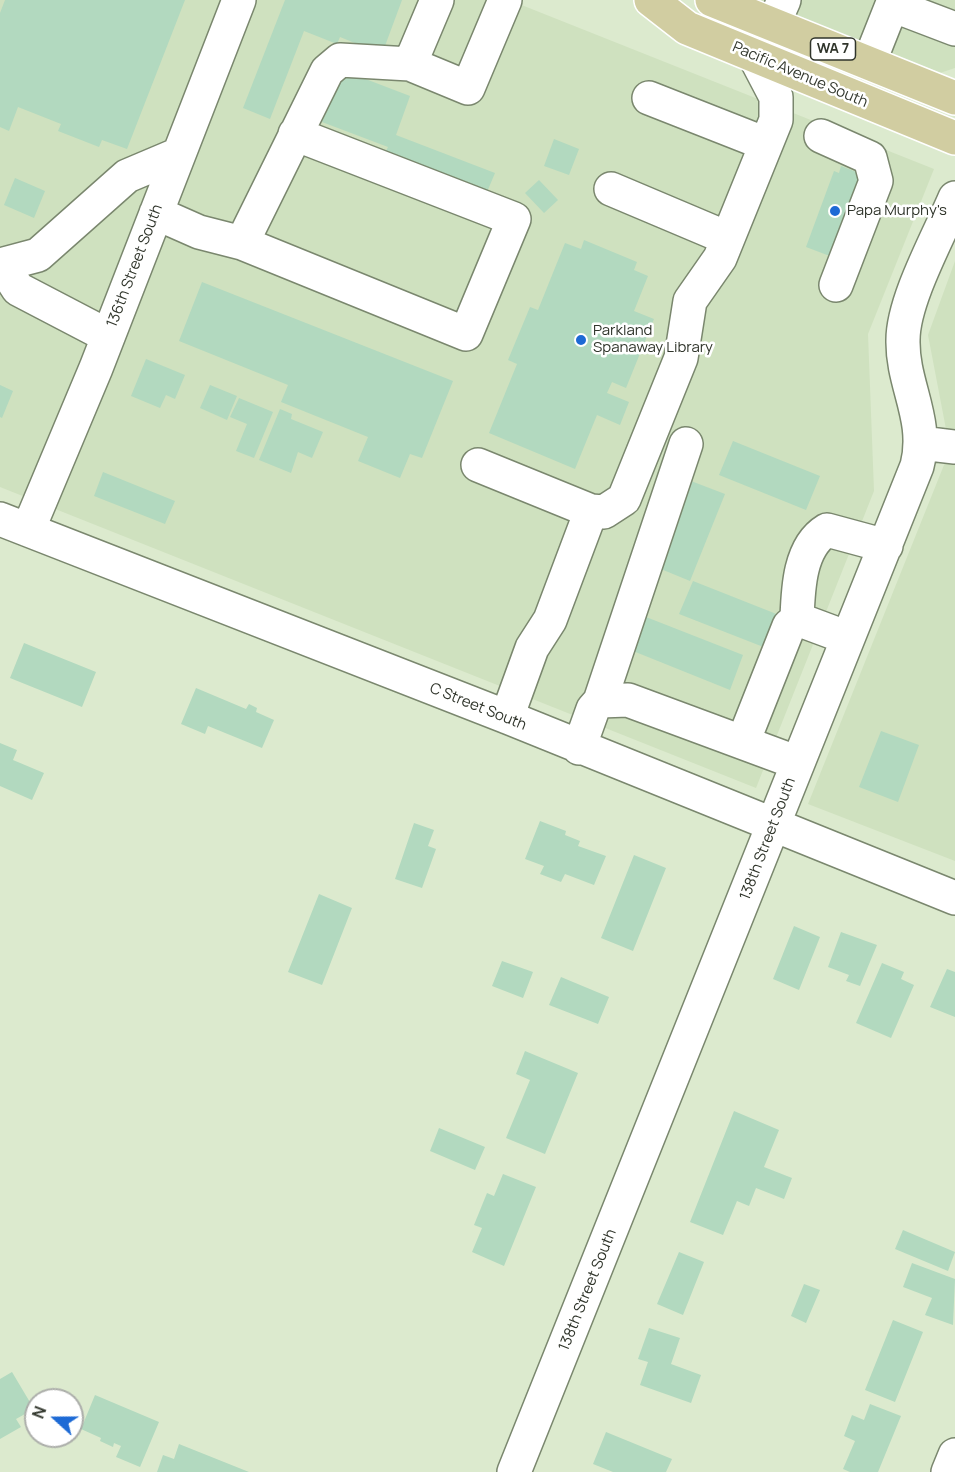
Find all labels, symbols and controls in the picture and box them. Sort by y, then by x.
street label: Pacific Avenue South [730,38,870,112]
road number: WA 7 [810,38,856,60]
street label: 136th Street South [103,202,167,330]
place label: Papa Murphy's [847,202,947,220]
marker: Papa Murphy's [828,204,842,218]
place label: Parkland Spanaway Library [593,322,713,357]
marker: Parkland Spanaway Library [574,333,588,347]
street label: C Street South [427,679,529,735]
street label: 138th Street South [736,775,800,903]
street label: 138th Street South [555,1226,621,1354]
north arrow [24,1388,84,1448]
text: N [27,1403,51,1422]

